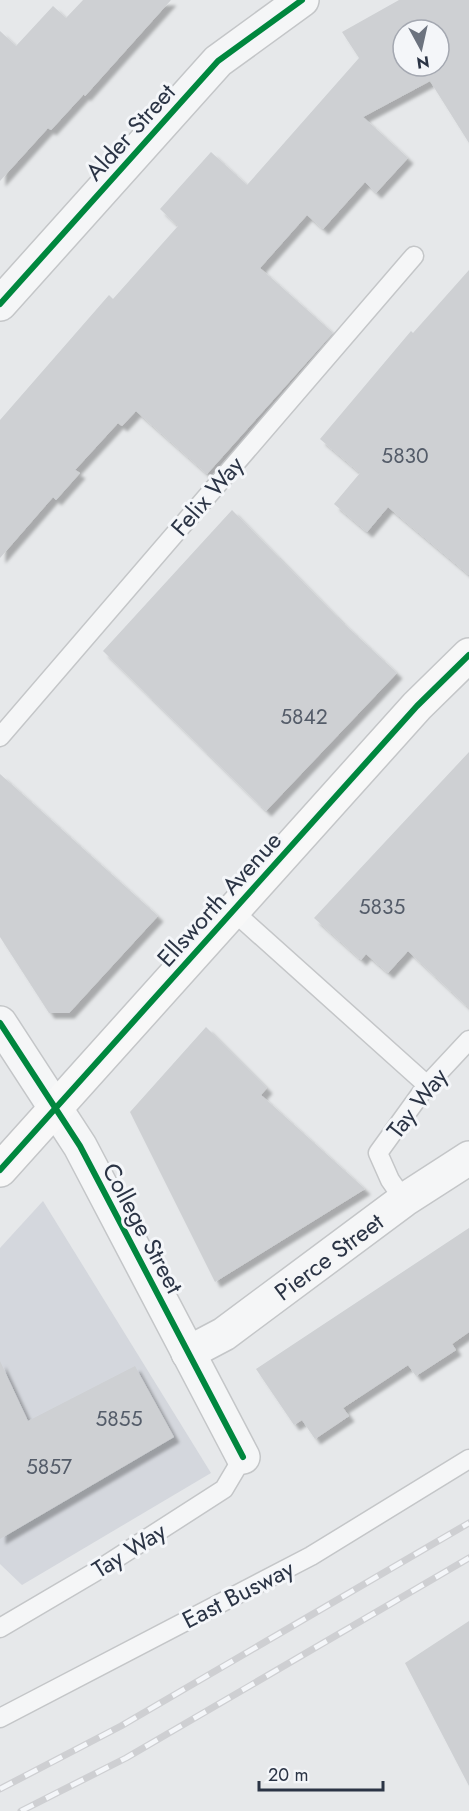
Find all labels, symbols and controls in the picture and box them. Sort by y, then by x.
north arrow [391,18,451,78]
text: N [415,50,431,75]
street label: Alder Street [77,75,183,188]
house number: 5830 [381,441,429,471]
street label: Felix Way [162,448,252,544]
house number: 5842 [280,702,328,732]
street label: Ellsworth Avenue [149,824,289,974]
house number: 5835 [359,892,405,922]
street label: Tay Way [378,1060,456,1146]
street label: College Street [94,1156,192,1300]
street label: Pierce Street [267,1204,391,1308]
house number: 5855 [96,1404,143,1434]
house number: 5857 [26,1452,72,1482]
street label: Tay Way [85,1513,173,1586]
street label: East Busway [176,1551,300,1637]
scale bar [259,1754,384,1792]
text: 20 m [268,1762,308,1788]

